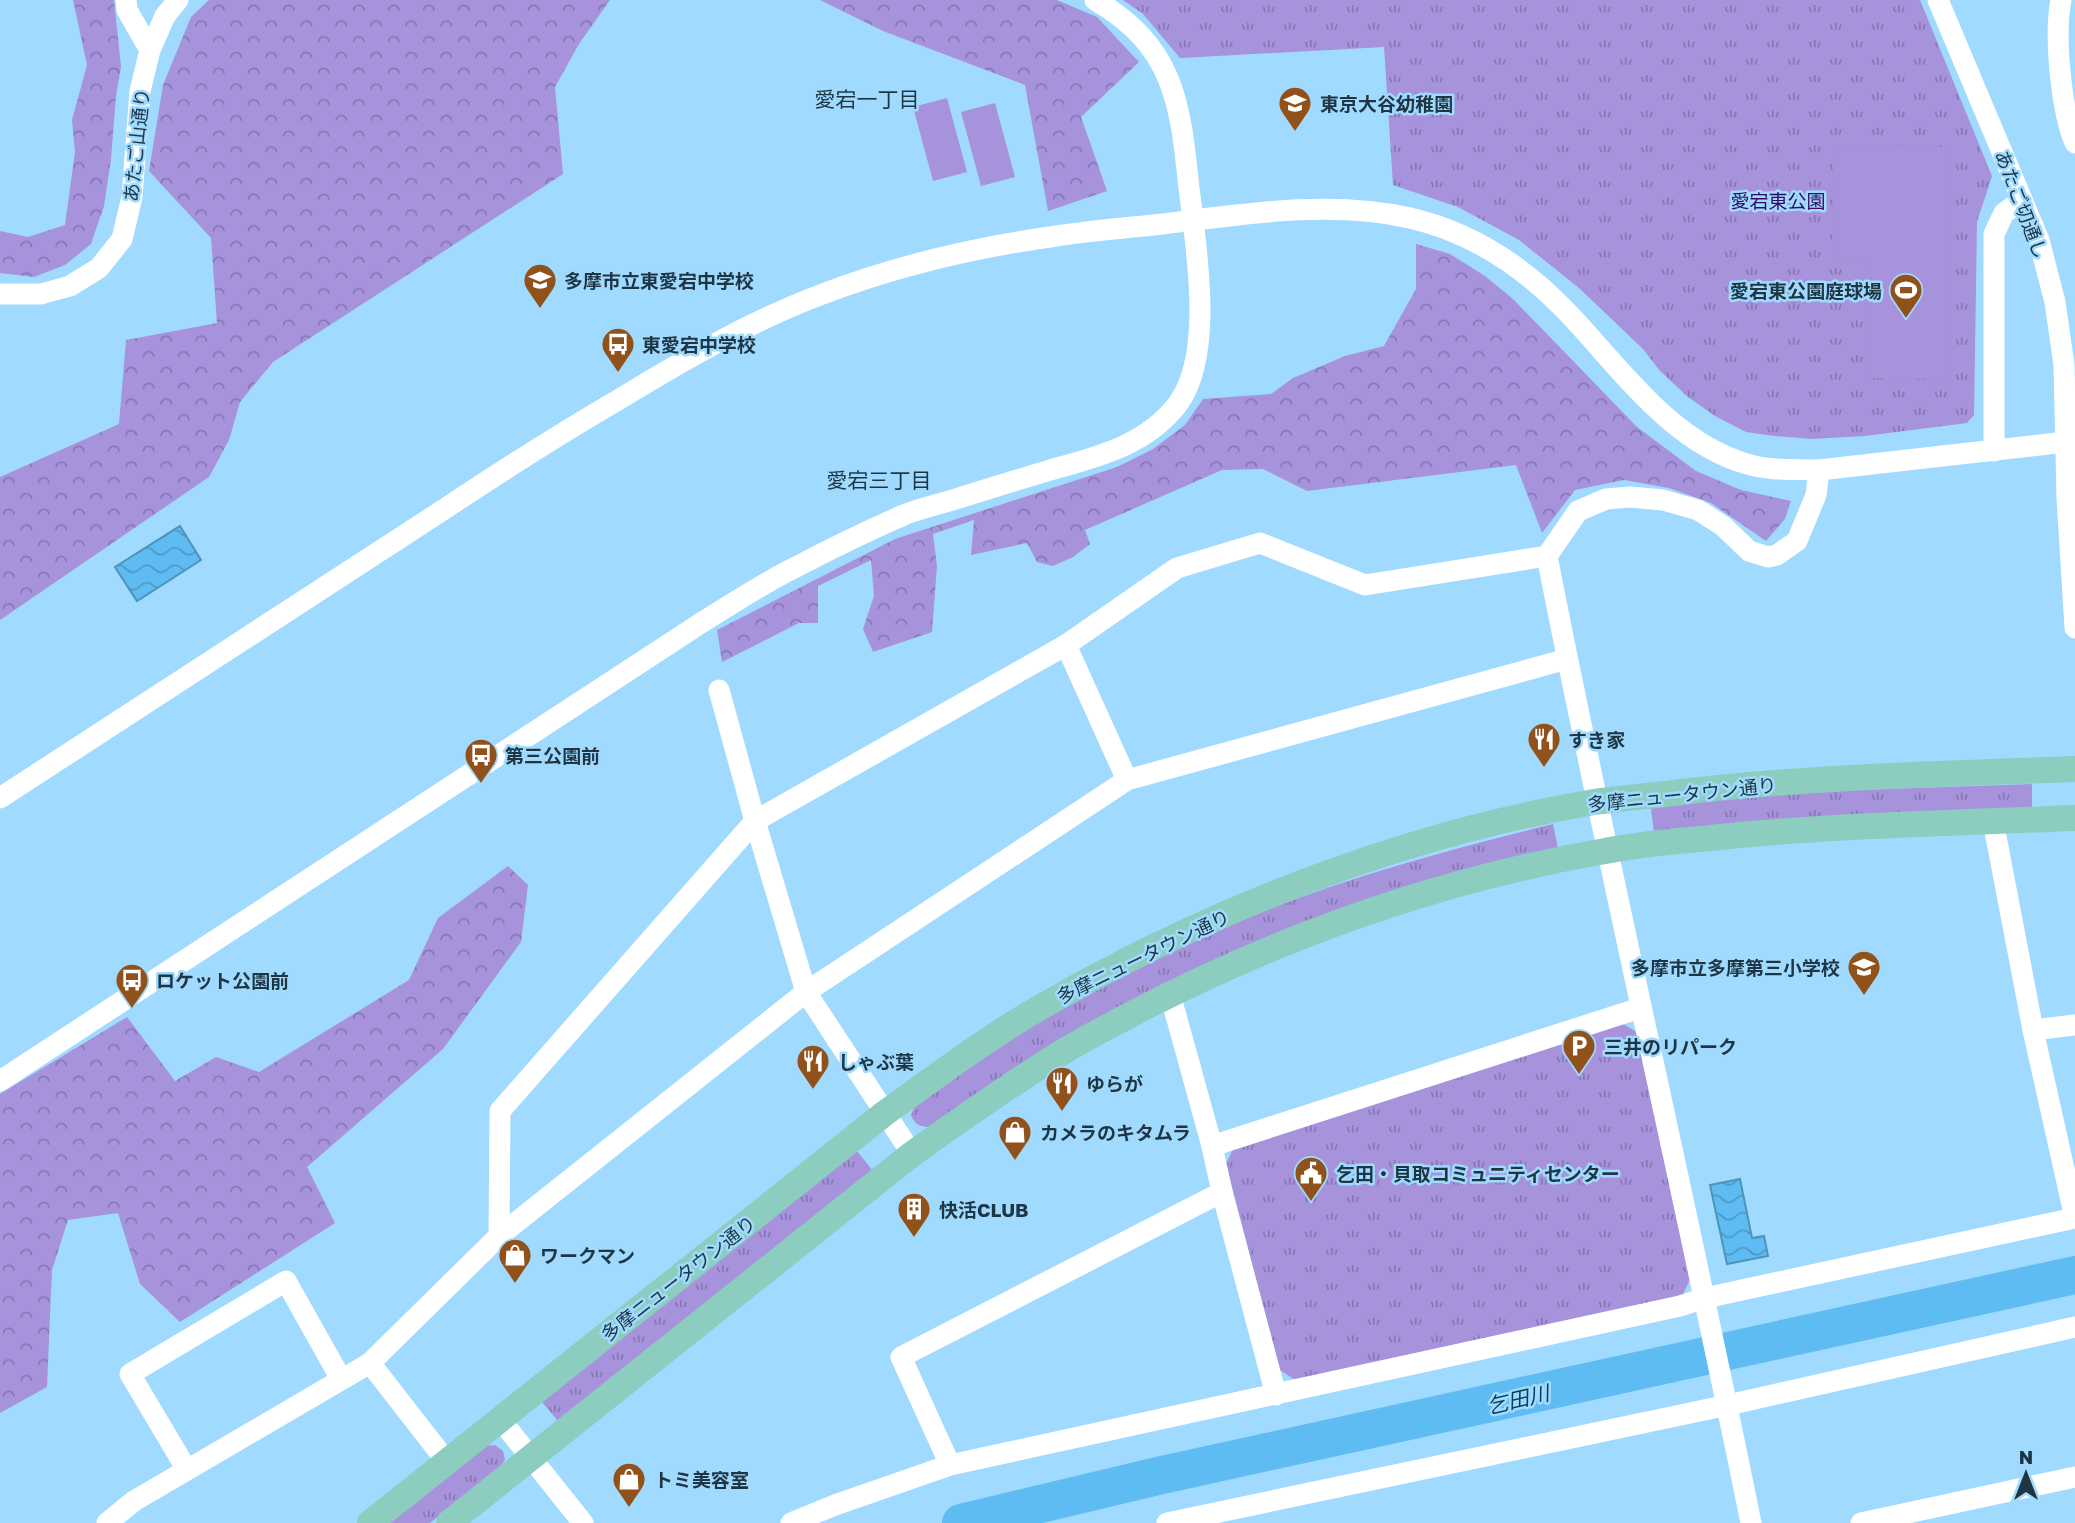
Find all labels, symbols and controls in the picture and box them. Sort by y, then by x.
school or university icon: 東京大谷幼稚園 [1276,84,1314,133]
district label: 愛宕一丁目 [815,86,920,112]
street label: あたご山通り [119,87,153,203]
place label: 東京大谷幼稚園 [1320,92,1453,115]
street label: あたご切通し [1991,147,2053,261]
park label: 愛宕東公園 [1730,189,1826,212]
school or university icon: 多摩市立東愛宕中学校 [521,261,559,310]
place label: 多摩市立東愛宕中学校 [564,269,754,292]
sports icon: 愛宕東公園庭球場 [1887,271,1925,320]
place label: 愛宕東公園庭球場 [1730,279,1882,302]
bus stop icon: 東愛宕中学校 [599,325,637,374]
place label: 東愛宕中学校 [642,333,756,356]
district label: 愛宕三丁目 [827,467,932,493]
restaurant icon: すき家 [1525,720,1563,769]
place label: すき家 [1568,728,1625,751]
bus stop icon: 第三公園前 [462,736,500,785]
place label: 第三公園前 [505,744,600,767]
street label: 多摩ニュータウン通り [1586,773,1778,815]
street label: 多摩ニュータウン通り [1053,904,1233,1008]
school or university icon: 多摩市立多摩第三小学校 [1845,948,1883,997]
place label: 多摩市立多摩第三小学校 [1631,956,1840,979]
bus stop icon: ロケット公園前 [113,961,151,1010]
place label: ロケット公園前 [156,969,289,992]
parking icon: 三井のリパーク [1560,1027,1598,1076]
place label: 三井のリパーク [1604,1035,1737,1058]
restaurant icon: しゃぶ葉 [794,1042,832,1091]
place label: しゃぶ葉 [838,1050,914,1073]
restaurant icon: ゆらが [1043,1064,1081,1113]
place label: ゆらが [1086,1072,1143,1095]
shop icon: カメラのキタムラ [996,1113,1034,1162]
place label: カメラのキタムラ [1040,1121,1191,1144]
public building icon: 乞田・貝取コミュニティセンター [1292,1154,1330,1203]
place label: 乞田・貝取コミュニティセンター [1336,1162,1620,1185]
building icon: 快活CLUB [895,1190,933,1239]
place label: 快活CLUB [939,1198,1028,1221]
street label: 多摩ニュータウン通り [596,1210,760,1346]
shop icon: ワークマン [496,1236,534,1285]
place label: ワークマン [540,1244,635,1267]
water label: 乞田川 [1484,1379,1554,1419]
north arrow [1991,1439,2061,1509]
text: N [2019,1445,2033,1468]
shop icon: トミ美容室 [610,1460,648,1509]
place label: トミ美容室 [654,1468,749,1491]

